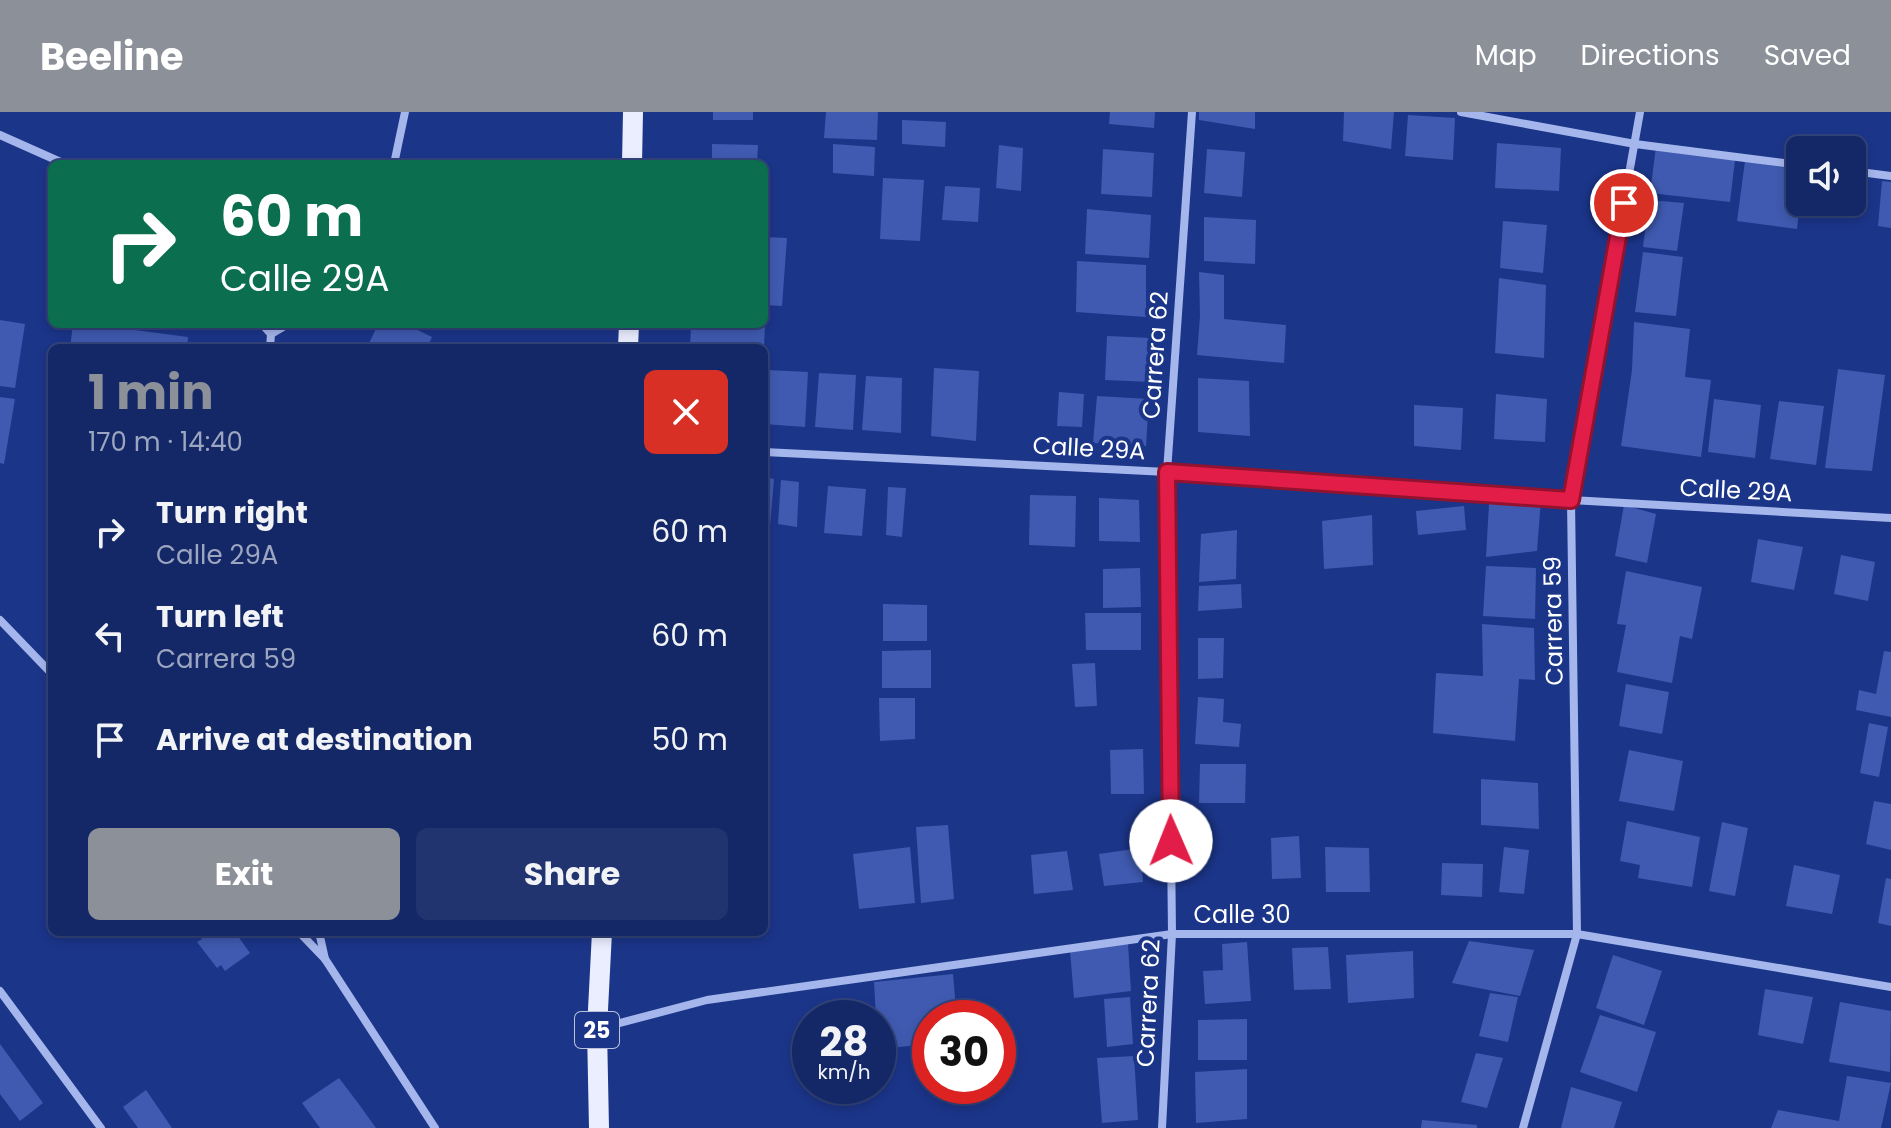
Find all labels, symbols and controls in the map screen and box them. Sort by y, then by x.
text: Beeline [40,30,183,83]
text: Map [1475,36,1537,75]
text: Directions [1581,36,1720,75]
text: Saved [1764,36,1851,75]
map controls [1786,136,1866,216]
button: sound [1786,136,1866,216]
pin [1590,169,1658,237]
text: 60 m [220,177,363,256]
icon: arrive [1602,181,1646,225]
icon: right [88,192,192,296]
text: Calle 29A [220,253,389,304]
street label: Carrera 62 [1134,290,1176,420]
text: 1 min [88,359,214,426]
button: close [644,370,728,454]
text: 170 m · 14:40 [88,424,243,460]
street label: Calle 29A [1032,429,1146,467]
street label: Calle 29A [1679,471,1793,509]
text: Turn right [156,491,308,534]
icon: right [88,510,132,554]
text: 60 m [651,510,728,553]
text: Calle 29A [156,537,278,573]
street label: Carrera 59 [1535,556,1571,686]
text: Turn left [156,595,284,638]
icon: left [88,614,132,658]
text: 60 m [651,614,728,657]
text: Carrera 59 [156,641,296,677]
icon: arrive [88,718,132,762]
text: Arrive at destination [156,718,473,761]
text: 50 m [651,718,728,761]
position arrow [1129,799,1213,883]
button: Exit [88,828,400,920]
button: Share [416,828,728,920]
street label: Calle 30 [1193,898,1291,931]
street label: Carrera 62 [1128,938,1168,1068]
speed limit sign: 30 [912,1000,1016,1104]
road number: 25 [575,1012,619,1048]
text: 28 [820,1014,868,1070]
text: km/h [817,1058,871,1086]

